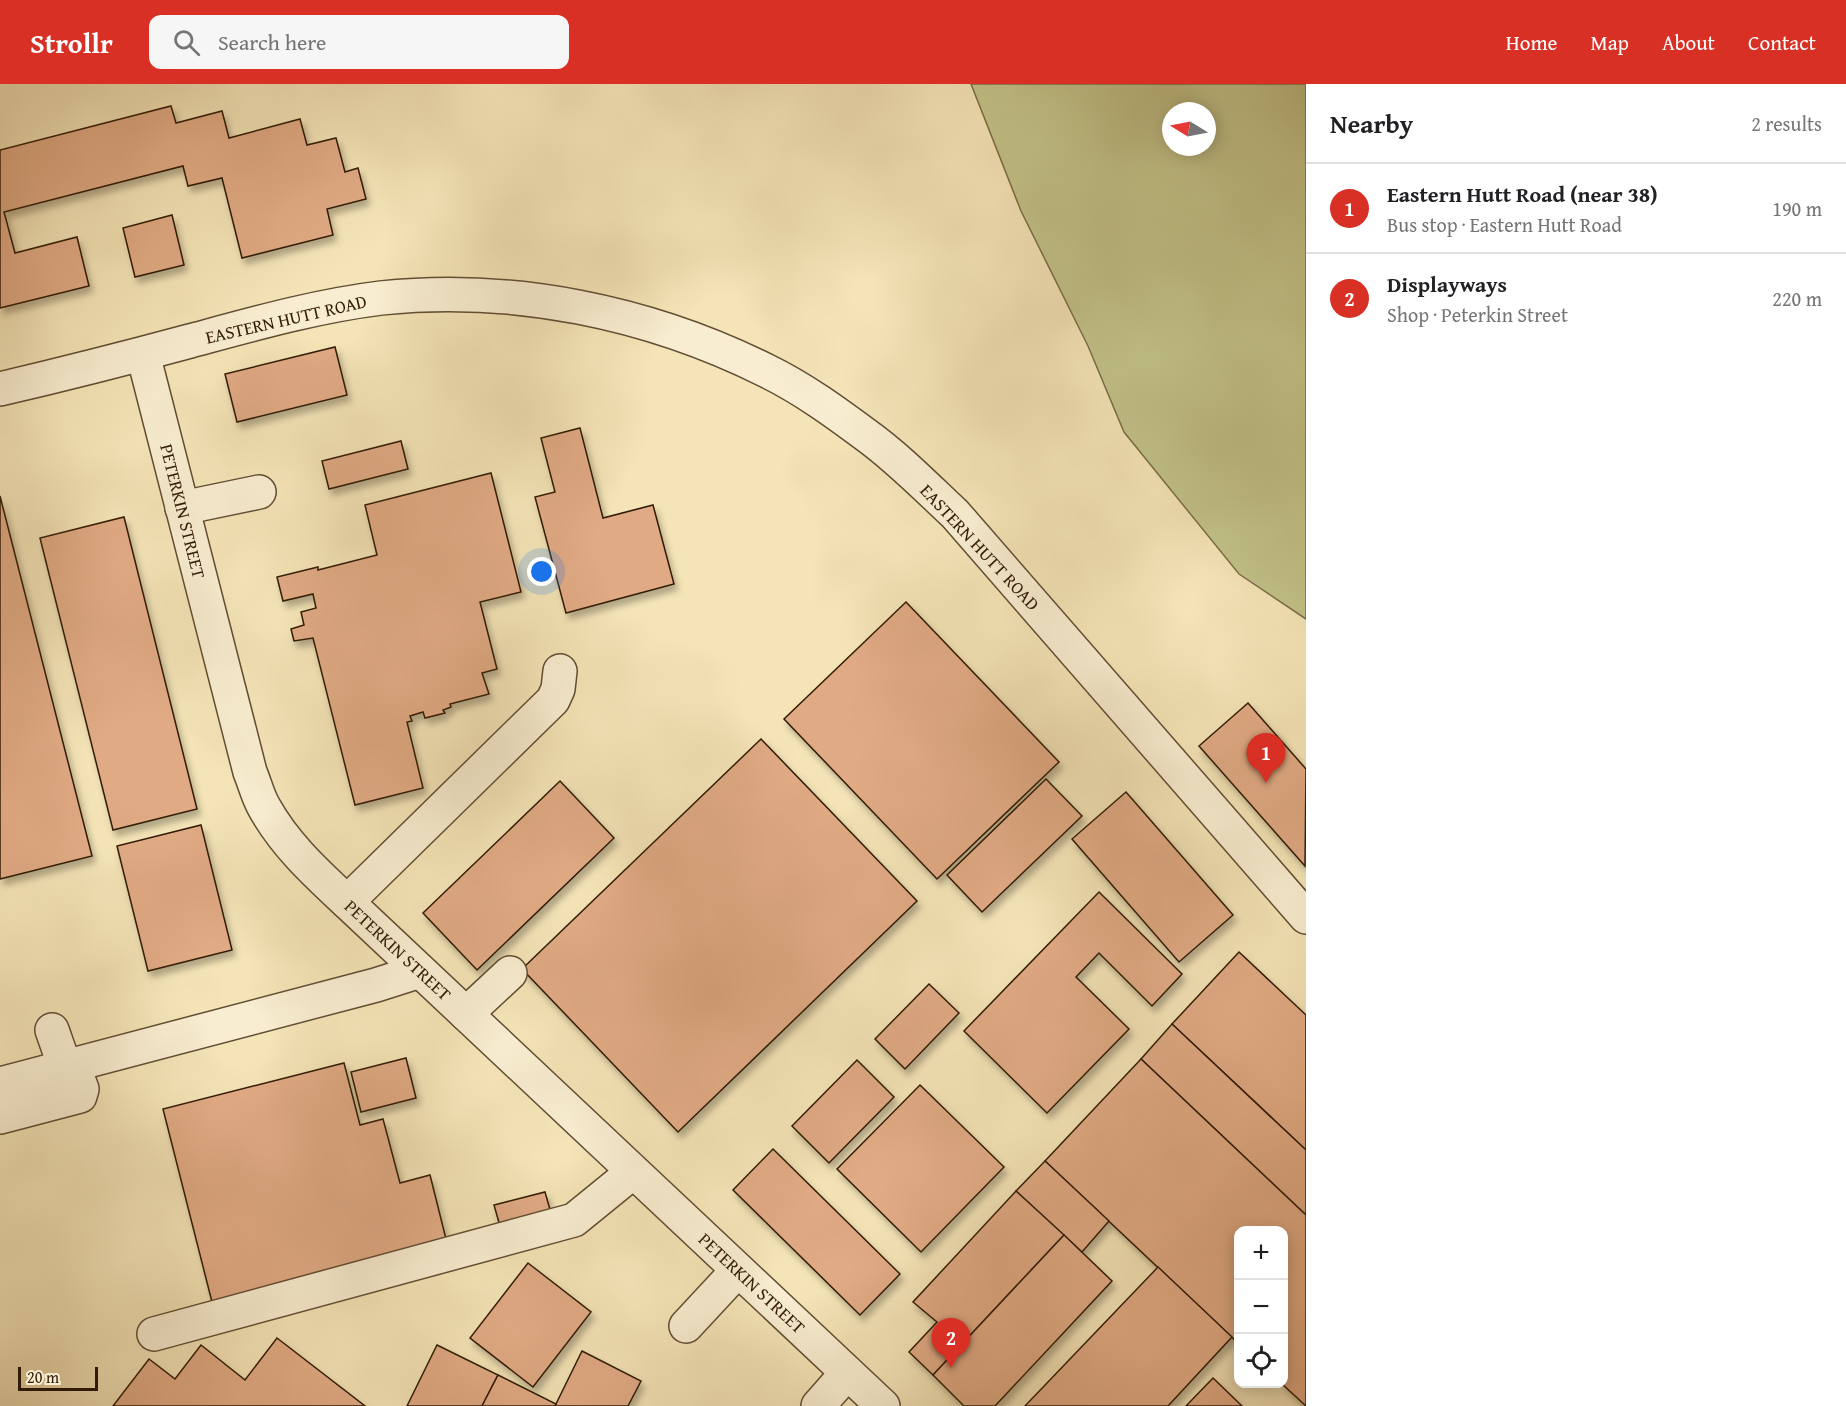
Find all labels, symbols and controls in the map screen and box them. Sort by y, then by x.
search box [149,15,569,69]
text: Strollr [30,22,113,63]
icon: search [170,26,203,59]
text: Search here [218,26,326,58]
text: Home [1506,27,1557,58]
text: Map [1590,27,1629,58]
text: About [1662,27,1715,58]
text: Contact [1748,27,1816,58]
north arrow [1162,102,1216,156]
text: Nearby [1330,104,1413,143]
text: 2 results [1751,109,1822,138]
text: Eastern Hutt Road (near 38) [1387,178,1658,210]
text: 1 [1344,194,1355,223]
text: 190 m [1772,194,1822,223]
text: Bus stop · Eastern Hutt Road [1387,210,1622,239]
text: Displayways [1387,268,1507,300]
text: 2 [1344,284,1355,313]
text: 220 m [1772,284,1822,313]
street label: EASTERN HUTT ROAD [203,287,369,351]
text: Shop · Peterkin Street [1387,300,1568,329]
street label: PETERKIN STREET [153,441,213,581]
street label: EASTERN HUTT ROAD [914,478,1046,616]
your location [527,557,556,586]
pin: 1 [1246,734,1286,783]
street label: PETERKIN STREET [338,893,458,1007]
street label: PETERKIN STREET [692,1226,812,1340]
map controls [1234,1226,1288,1388]
button: + [1234,1226,1288,1280]
button: − [1234,1280,1288,1334]
pin: 2 [932,1318,970,1368]
button: locate [1234,1334,1288,1388]
scale bar [18,1364,98,1392]
text: 20 m [27,1365,59,1389]

